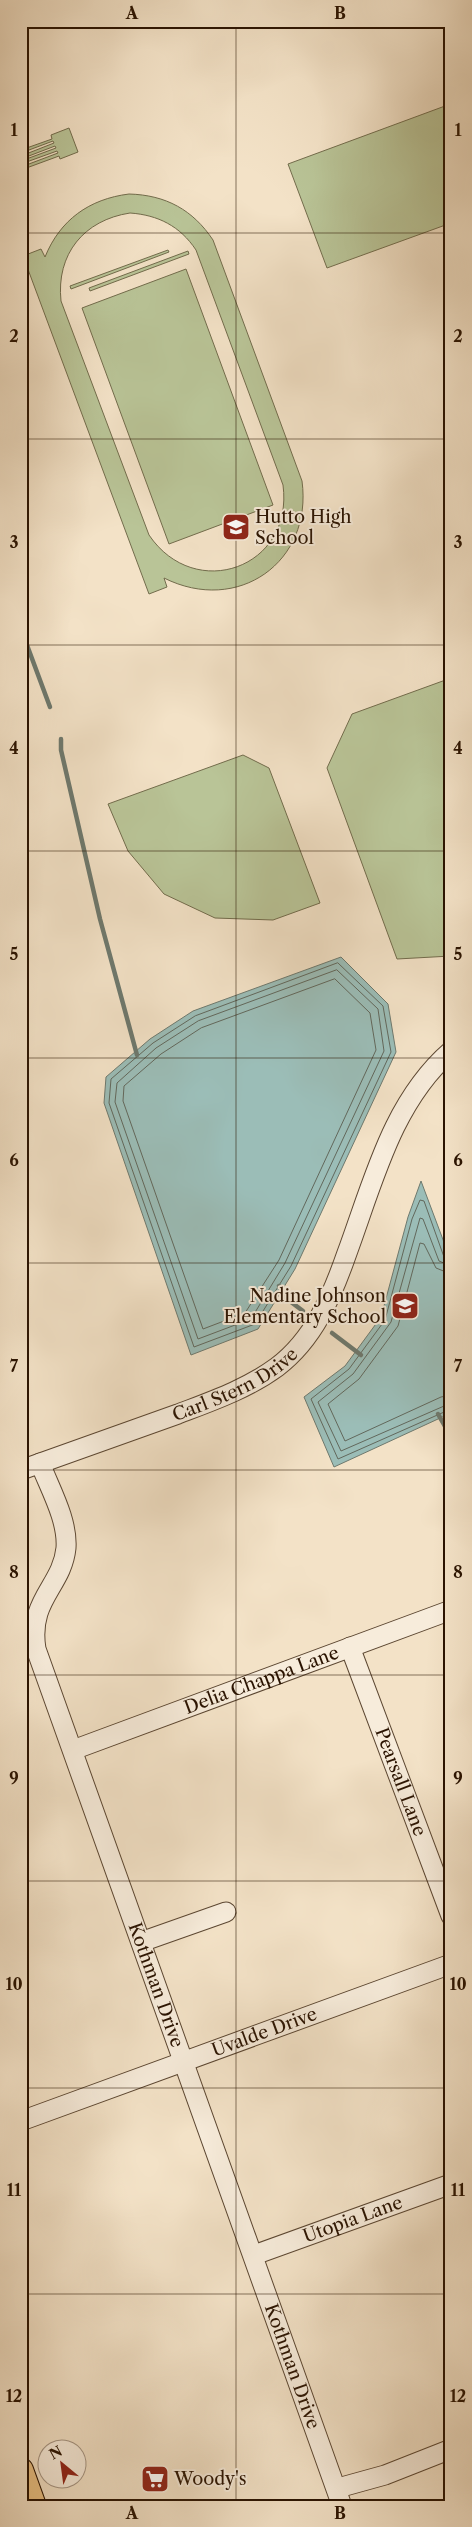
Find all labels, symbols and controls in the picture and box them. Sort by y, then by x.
text: A [125,3,139,23]
text: B [334,3,346,23]
text: 1 [10,120,18,140]
text: 1 [454,120,462,140]
text: 2 [9,326,19,346]
text: 2 [453,326,463,346]
place label: Hutto High School [255,506,351,549]
school or university icon: Hutto High School [221,512,251,542]
text: 3 [9,532,19,552]
text: 3 [453,532,463,552]
text: 4 [9,738,19,758]
text: 4 [453,738,463,758]
text: 5 [10,944,19,964]
text: 5 [454,944,463,964]
text: 6 [9,1150,19,1170]
text: 6 [453,1150,463,1170]
place label: Nadine Johnson Elementary School [223,1285,386,1328]
school or university icon: Nadine Johnson Elementary School [390,1291,420,1321]
street label: Carl Stern Drive [169,1343,303,1426]
text: 7 [10,1356,19,1376]
text: 7 [454,1356,463,1376]
text: 8 [9,1562,19,1582]
text: 8 [453,1562,463,1582]
street label: Delia Chappa Lane [181,1642,342,1719]
street label: Pearsall Lane [370,1725,431,1839]
text: 9 [9,1768,19,1788]
text: 9 [453,1768,463,1788]
street label: Kothman Drive [124,1919,188,2050]
text: 10 [5,1974,23,1994]
text: 10 [449,1974,467,1994]
street label: Uvalde Drive [209,2003,320,2061]
text: 11 [7,2180,22,2200]
text: 11 [451,2180,466,2200]
street label: Utopia Lane [300,2191,406,2247]
street label: Kothman Drive [260,2301,325,2432]
text: 12 [6,2386,22,2406]
text: 12 [450,2386,466,2406]
north arrow [38,2440,88,2490]
text: N [46,2442,65,2463]
supermarket icon: Woody's [140,2464,170,2494]
place label: Woody's [173,2468,247,2490]
text: A [125,2503,139,2523]
text: B [334,2503,346,2523]

